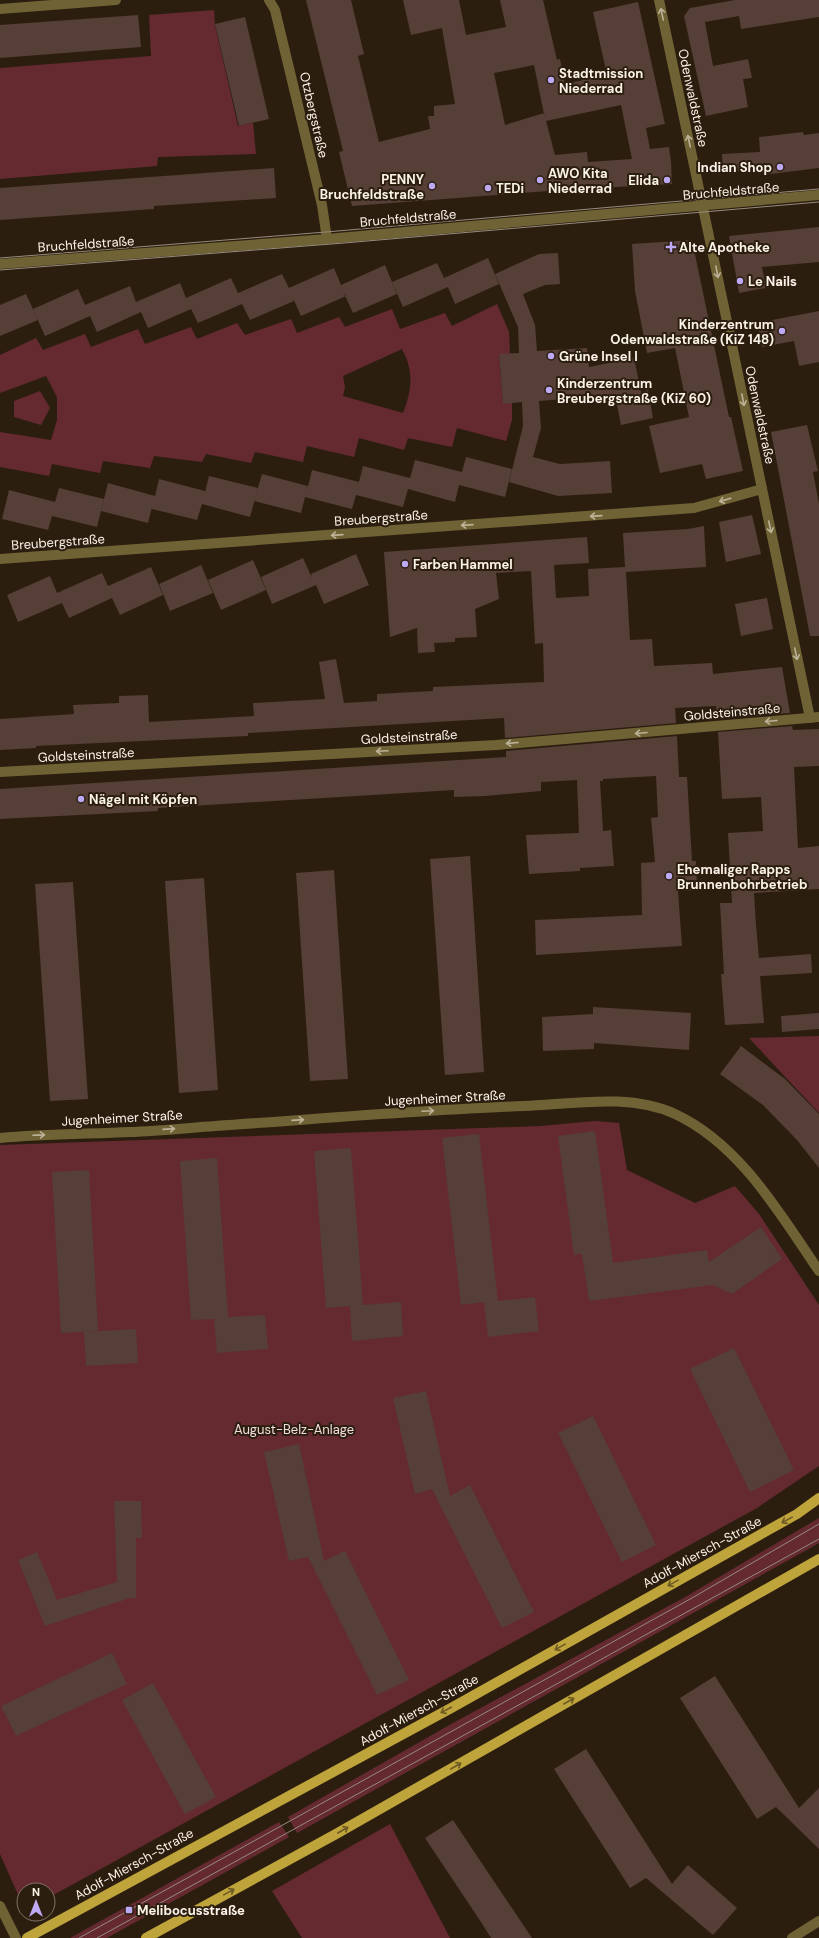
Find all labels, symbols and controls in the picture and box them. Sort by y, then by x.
one-way arrow [657,8,665,21]
street label: Odenwaldstraße [674,47,712,149]
place label: Stadtmission Niederrad [559,65,643,97]
street label: Otzbergstraße [296,70,332,160]
marker: Stadtmission Niederrad [546,75,556,85]
one-way arrow [684,135,692,148]
place label: Indian Shop [697,159,772,176]
marker: Indian Shop [775,162,785,172]
place label: AWO Kita Niederrad [548,165,612,197]
place label: PENNY Bruchfeldstraße [320,171,425,203]
place label: Elida [628,172,659,189]
marker: AWO Kita Niederrad [535,175,545,185]
marker: Elida [662,175,672,185]
street label: Bruchfeldstraße [682,178,780,204]
place label: TEDi [496,180,524,197]
marker: PENNY Bruchfeldstraße [427,181,437,191]
marker: TEDi [483,183,493,193]
street label: Bruchfeldstraße [359,205,457,231]
street label: Bruchfeldstraße [37,232,135,256]
place label: Alte Apotheke [679,239,770,256]
marker: Alte Apotheke [666,242,676,252]
one-way arrow [713,265,721,278]
place label: Le Nails [748,273,797,290]
marker: Le Nails [735,276,745,286]
place label: Kinderzentrum Odenwaldstraße (KiZ 148) [610,316,774,348]
marker: Kinderzentrum Odenwaldstraße (KiZ 148) [777,326,787,336]
place label: Grüne Insel I [559,348,638,365]
marker: Grüne Insel I [546,351,556,361]
street label: Odenwaldstraße [741,364,779,466]
place label: Kinderzentrum Breubergstraße (KiZ 60) [557,375,711,407]
marker: Kinderzentrum Breubergstraße (KiZ 60) [544,385,554,395]
one-way arrow [739,393,747,406]
one-way arrow [719,497,732,504]
street label: Breubergstraße [334,506,428,530]
one-way arrow [590,512,603,519]
one-way arrow [766,520,774,533]
one-way arrow [461,522,474,529]
street label: Breubergstraße [11,530,105,554]
one-way arrow [331,531,344,538]
place label: Farben Hammel [413,556,513,573]
marker: Farben Hammel [400,559,410,569]
one-way arrow [793,647,801,660]
street label: Goldsteinstraße [683,699,781,725]
one-way arrow [765,718,778,725]
street label: Goldsteinstraße [360,726,458,748]
one-way arrow [635,729,648,736]
one-way arrow [506,740,519,747]
street label: Goldsteinstraße [37,744,135,766]
one-way arrow [376,747,389,755]
place label: Nägel mit Köpfen [89,791,197,808]
marker: Nägel mit Köpfen [76,794,86,804]
place label: Ehemaliger Rapps Brunnenbohrbetrieb [677,861,807,893]
marker: Ehemaliger Rapps Brunnenbohrbetrieb [664,871,674,881]
street label: Jugenheimer Straße [384,1086,506,1110]
street label: Jugenheimer Straße [61,1106,183,1130]
one-way arrow [421,1108,434,1115]
one-way arrow [291,1116,304,1123]
one-way arrow [162,1126,175,1133]
one-way arrow [32,1132,45,1139]
park label: August-Belz-Anlage [234,1421,354,1438]
street label: Adolf-Miersch-Straße [639,1512,765,1592]
one-way arrow [781,1516,793,1524]
one-way arrow [667,1580,679,1588]
one-way arrow [554,1643,566,1651]
street label: Adolf-Miersch-Straße [356,1670,482,1750]
one-way arrow [563,1697,575,1705]
one-way arrow [441,1707,453,1715]
one-way arrow [450,1761,462,1769]
street label: Adolf-Miersch-Straße [71,1824,197,1904]
one-way arrow [337,1825,349,1833]
north arrow [16,1882,56,1922]
text: N [32,1885,40,1899]
one-way arrow [223,1888,235,1896]
place label: Melibocusstraße [137,1902,245,1919]
marker: Melibocusstraße [124,1905,134,1915]

